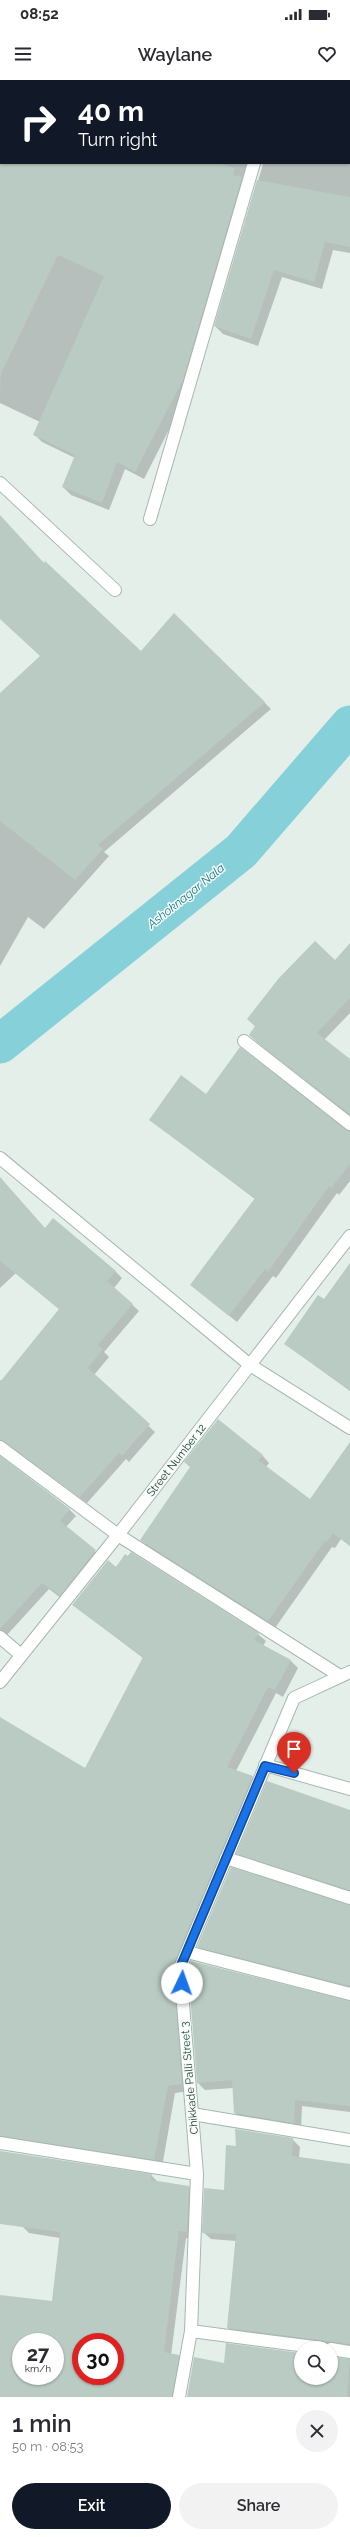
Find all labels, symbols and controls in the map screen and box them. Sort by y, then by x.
text: 08:52 [20,5,59,23]
icon: menu [12,43,34,65]
icon: heart [316,43,338,65]
text: Waylane [138,44,212,65]
text: 40 m [78,95,144,128]
icon: right [12,96,64,148]
text: Turn right [78,129,157,150]
water label: Ashoknagar Nala [144,861,227,932]
street label: Street Number 12 [144,1421,209,1499]
pin [277,1732,311,1773]
icon: arrive [283,1738,305,1760]
position arrow [161,1962,203,2004]
street label: Chikkade Palli Street 3 [178,2021,201,2135]
speed limit sign: 30 [72,2333,124,2385]
map controls [294,2341,338,2385]
button: search [294,2341,338,2385]
text: 27 [27,2342,49,2366]
text: km/h [25,2363,51,2374]
text: 1 min [12,2409,72,2438]
button: close [296,2410,338,2452]
text: 50 m · 08:53 [12,2439,84,2454]
button: Exit [12,2483,171,2529]
button: Share [179,2483,338,2529]

